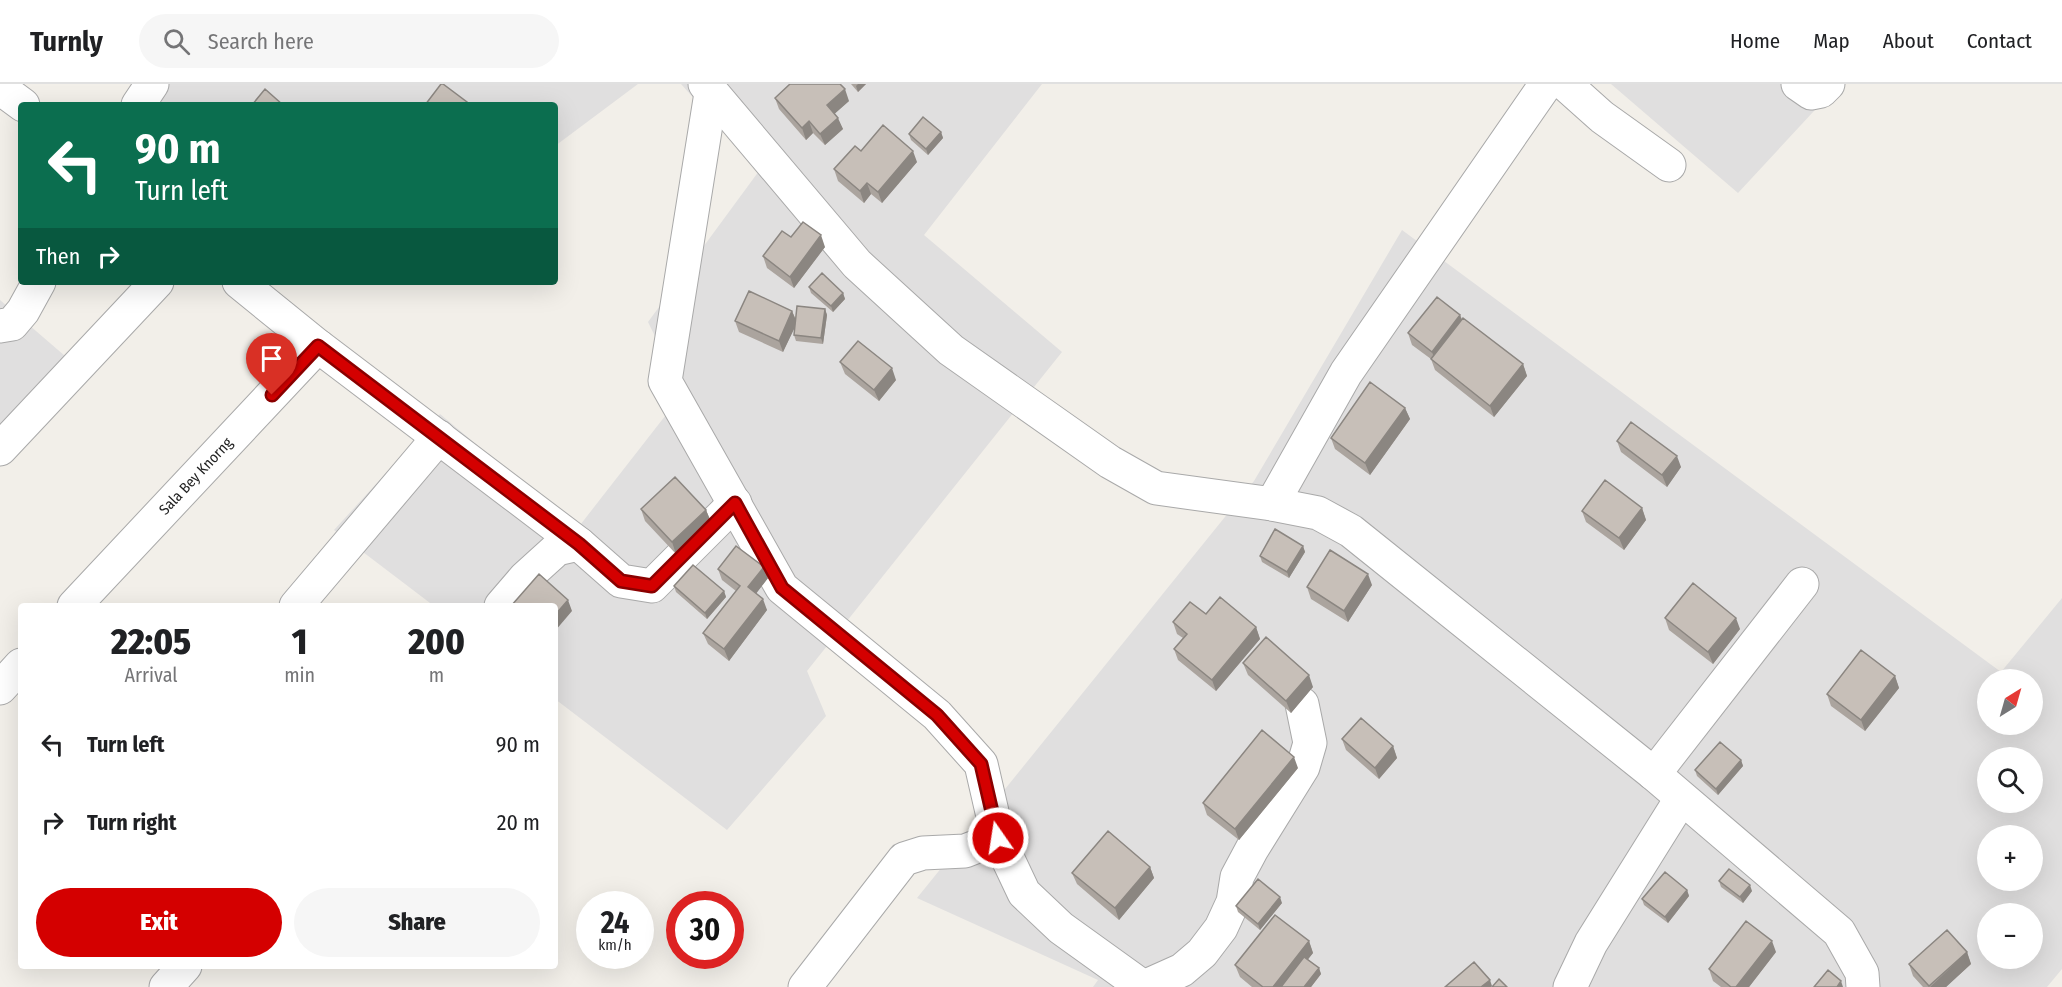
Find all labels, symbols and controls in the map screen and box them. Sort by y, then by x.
search box [139,14,559,68]
text: Turnly [30,25,103,58]
icon: search [160,25,193,58]
text: Search here [208,28,314,55]
text: Home [1730,28,1780,54]
text: Map [1813,28,1850,54]
text: About [1883,28,1934,54]
text: Contact [1967,28,2032,54]
text: 90 m [135,124,220,174]
icon: left [36,126,114,204]
text: Turn left [135,175,228,207]
icon: right [92,240,125,273]
text: Then [36,243,80,270]
pin [246,333,297,395]
icon: arrive [255,342,288,375]
street label: Sala Bey Knorng [155,434,236,519]
text: 22:05 [111,620,191,664]
text: 1 [292,620,307,664]
text: 200 [408,620,465,664]
text: Arrival [125,663,178,687]
text: min [284,663,315,687]
text: m [429,663,444,687]
north arrow [1977,669,2043,735]
map controls [1977,669,2043,969]
icon: left [36,728,69,761]
text: Turn left [87,731,165,758]
text: 90 m [496,731,540,758]
button: search [1977,747,2043,813]
icon: right [36,806,69,839]
position arrow [966,806,1030,870]
text: Turn right [87,809,176,836]
text: 20 m [497,809,540,836]
button: + [1977,825,2043,891]
button: Exit [36,888,282,957]
button: Share [294,888,540,957]
speed limit sign: 30 [666,891,744,969]
button: − [1977,903,2043,969]
text: 24 [601,905,629,941]
text: km/h [598,936,632,954]

